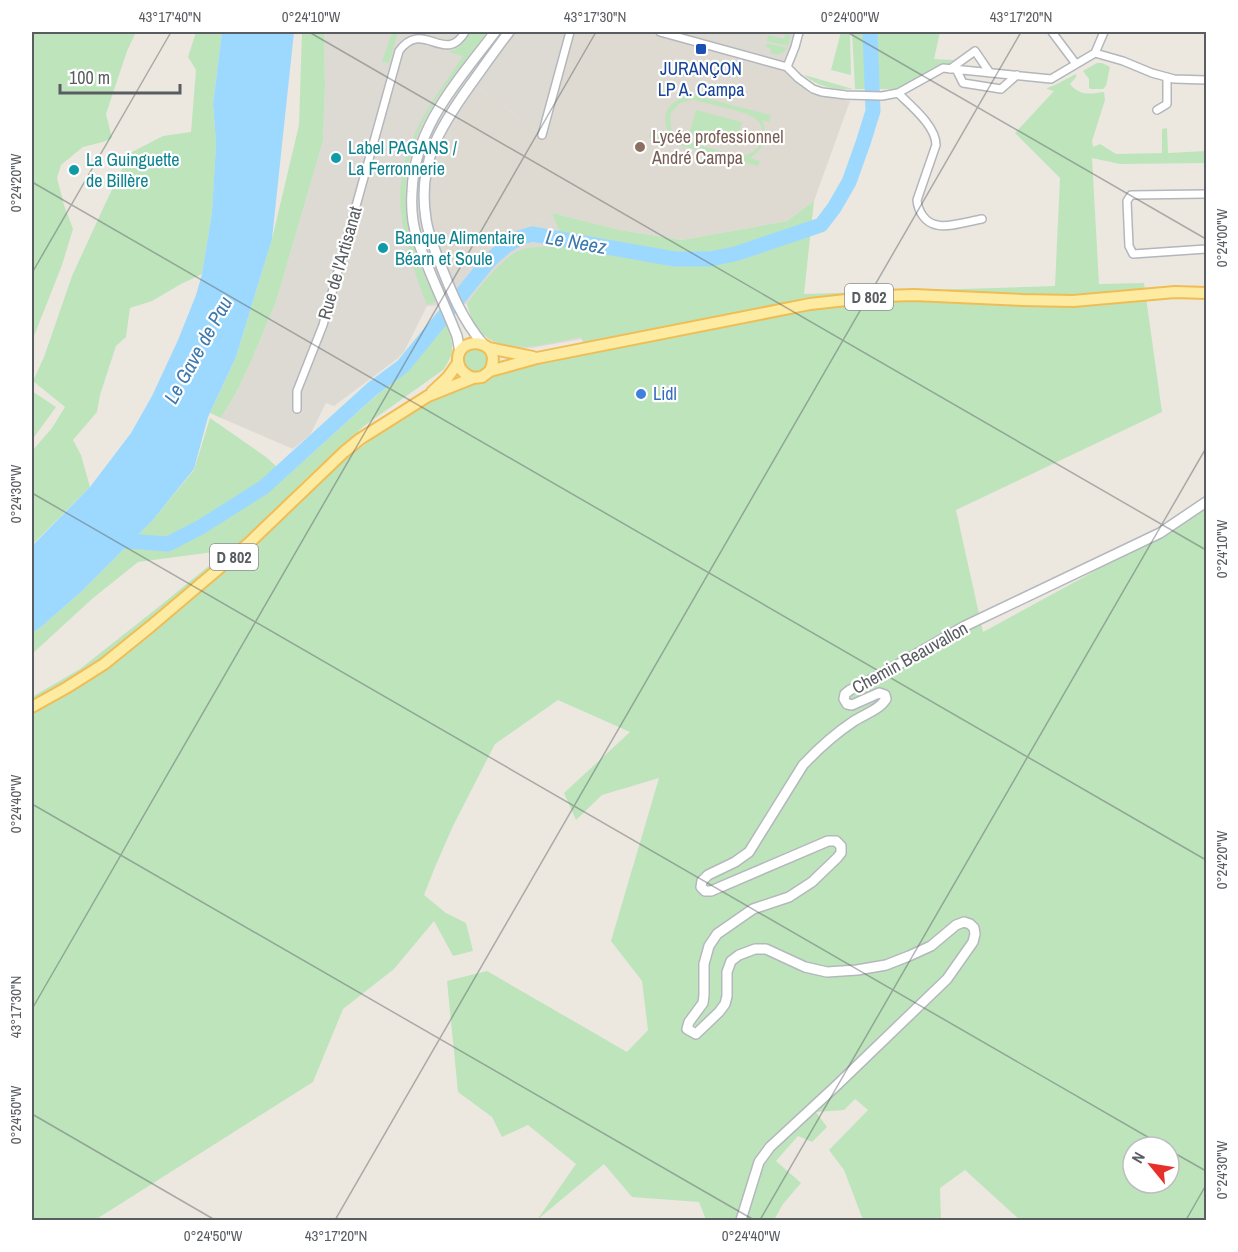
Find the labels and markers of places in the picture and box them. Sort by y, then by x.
marker: JURANÇON LP A. Campa [694,42,708,56]
place label: JURANÇON LP A. Campa [658,56,744,102]
place label: Lycée professionnel André Campa [651,124,784,170]
place label: Label PAGANS / La Ferronnerie [348,135,458,181]
marker: Lycée professionnel André Campa [633,140,647,154]
place label: La Guinguette de Billère [86,147,180,193]
marker: Label PAGANS / La Ferronnerie [329,151,343,165]
marker: La Guinguette de Billère [67,163,81,177]
place label: Banque Alimentaire Béarn et Soule [395,225,525,271]
marker: Banque Alimentaire Béarn et Soule [376,241,390,255]
place label: Lidl [653,381,677,406]
marker: Lidl [634,387,648,401]

